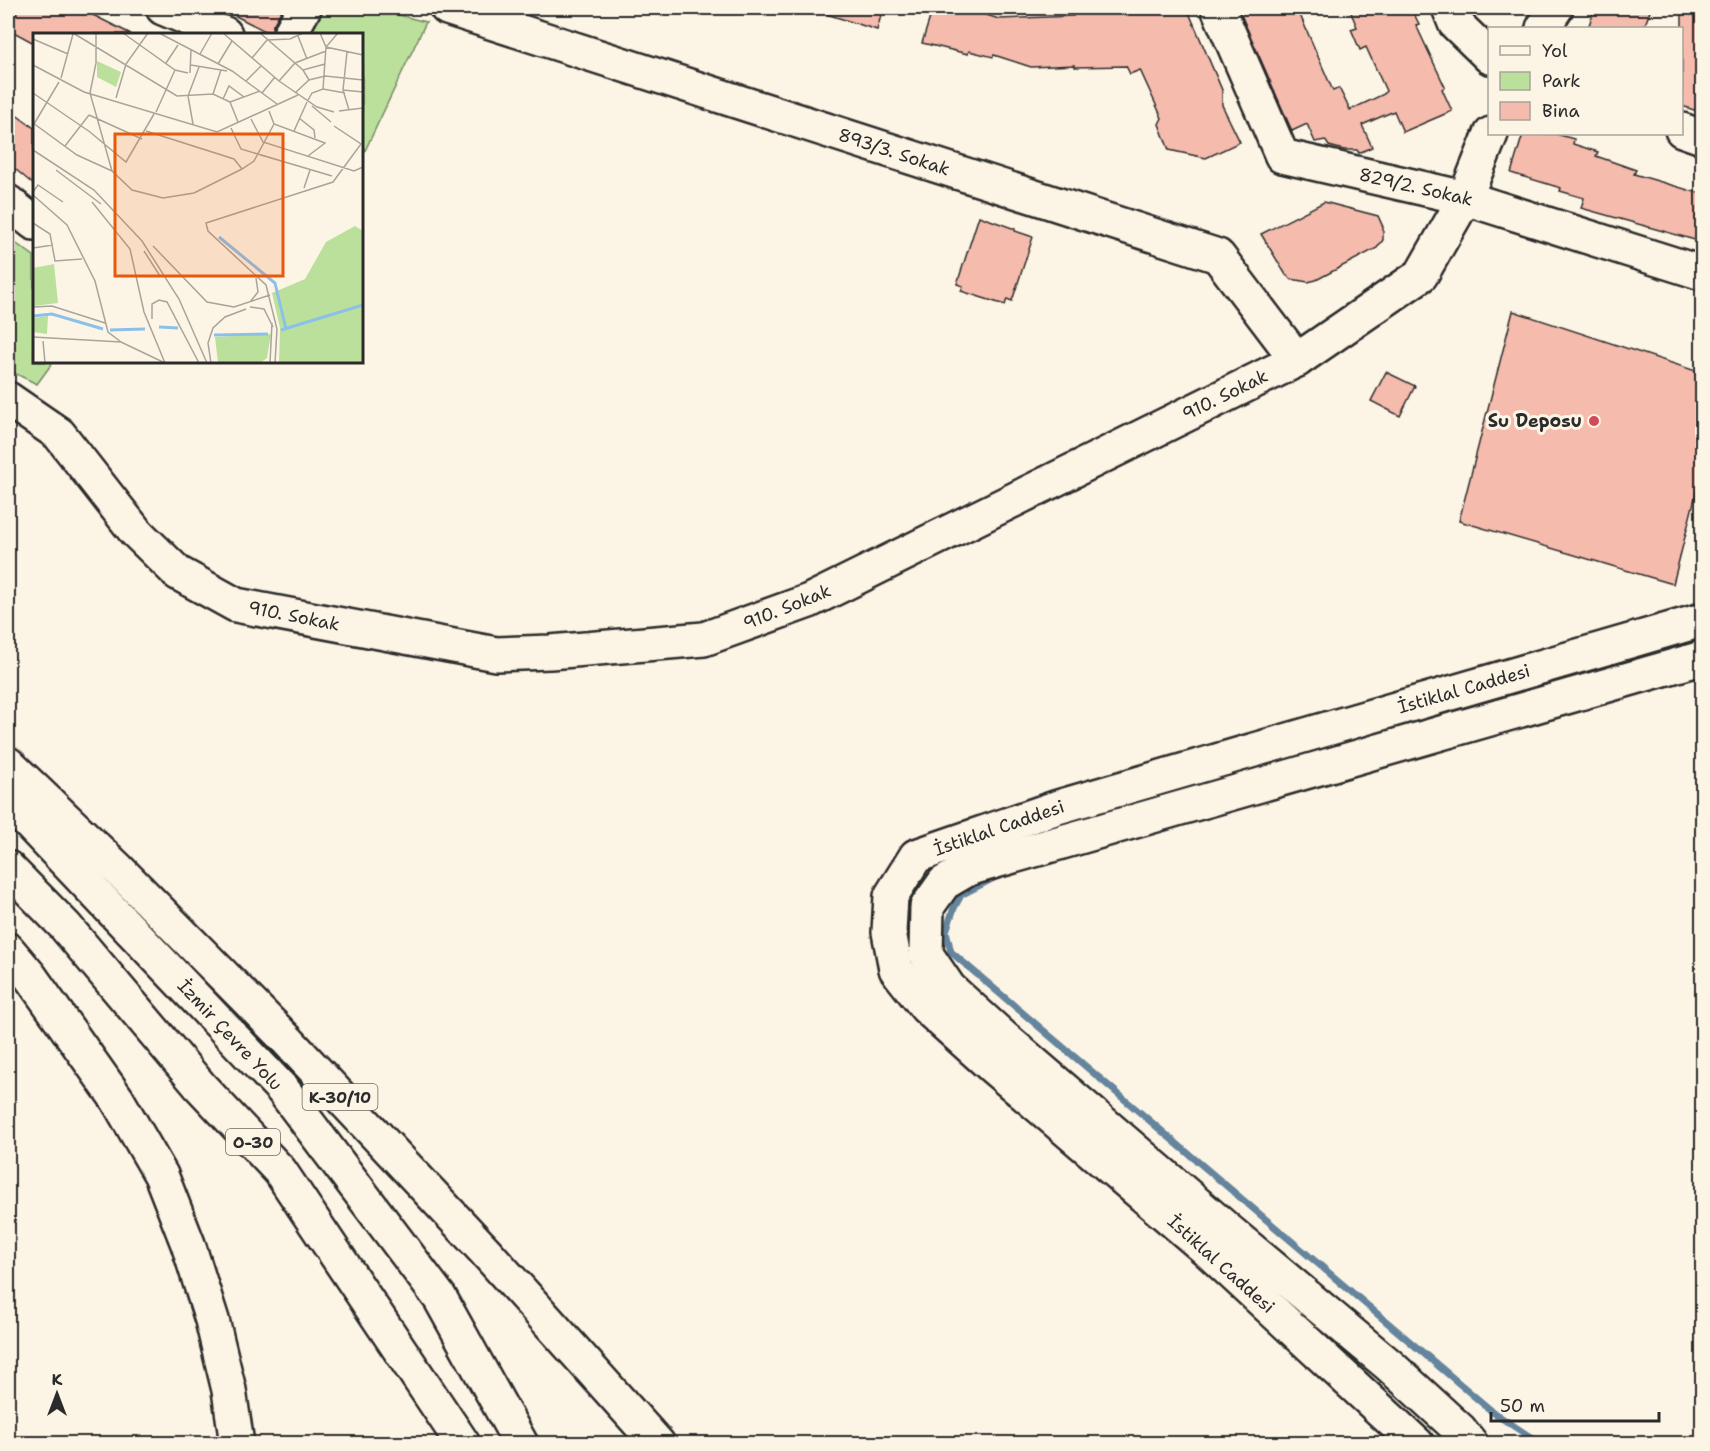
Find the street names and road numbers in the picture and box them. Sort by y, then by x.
street label: 893/3. Sokak [835,123,953,181]
street label: 829/2. Sokak [1357,162,1475,212]
street label: 910. Sokak [1178,364,1272,426]
street label: 910. Sokak [739,578,835,636]
street label: 910. Sokak [246,595,342,637]
street label: İstiklal Caddesi [1395,659,1533,719]
street label: İstiklal Caddesi [931,794,1067,862]
street label: İzmir Çevre Yolu [172,974,288,1096]
road number: K-30/10 [302,1084,378,1110]
road number: O-30 [226,1129,280,1155]
street label: İstiklal Caddesi [1162,1209,1280,1319]

